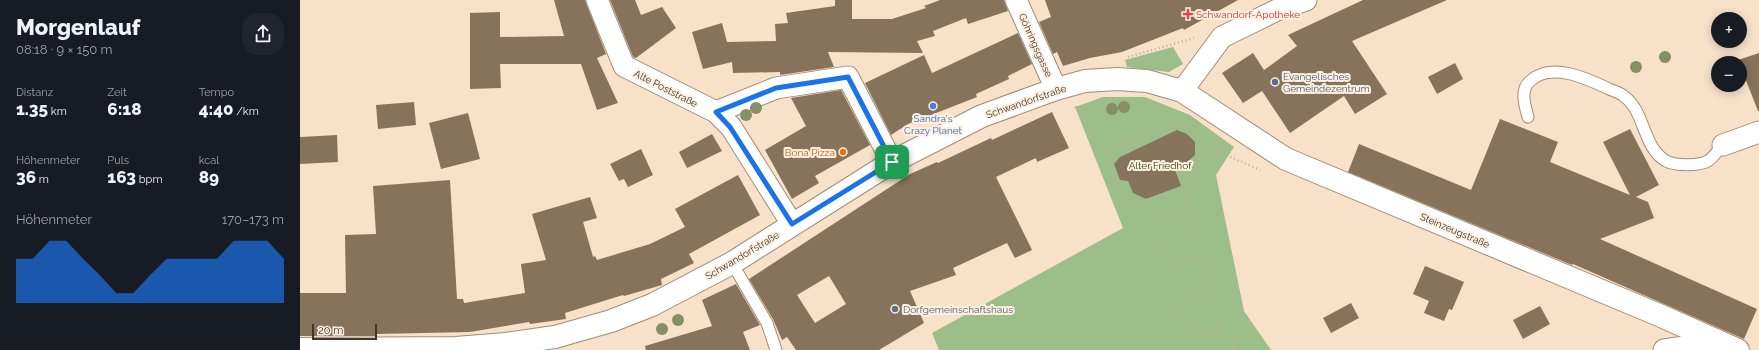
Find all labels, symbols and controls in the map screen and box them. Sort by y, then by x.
marker: Schwandorf-Apotheke [1183,9,1193,19]
place label: Schwandorf-Apotheke [1196,9,1300,20]
street label: Göhringsgasse [1017,12,1055,79]
map controls [1711,12,1747,92]
button: + [1711,12,1747,48]
button: share [242,13,284,55]
text: Morgenlauf [16,14,140,40]
text: 08:18 · 9 × 150 m [16,42,113,57]
button: − [1711,56,1747,92]
street label: Alte Poststraße [632,68,700,109]
place label: Evangelisches Gemeindezentrum [1283,71,1370,94]
marker: Evangelisches Gemeindezentrum [1270,77,1280,87]
street label: Schwandorfstraße [985,83,1068,120]
text: Distanz [16,86,53,99]
text: Zeit [107,86,127,99]
text: Tempo [199,86,234,99]
text: 1.35 [16,99,48,119]
text: 6:18 [107,99,141,119]
text: 4:40 [199,99,233,119]
marker: Sandra's Crazy Planet [928,101,938,111]
text: km [48,105,67,118]
text: /km [233,105,259,118]
place label: Sandra's Crazy Planet [904,113,963,136]
pin [875,145,909,179]
place label: Bona Pizza [785,147,835,158]
marker: Bona Pizza [838,147,848,157]
icon: arrive [881,151,903,173]
text: Höhenmeter [16,154,80,167]
text: Puls [107,154,129,167]
text: kcal [199,154,219,167]
park label: Alter Friedhof [1129,160,1192,171]
text: 36 [16,167,36,187]
text: 163 [107,167,136,187]
text: 89 [199,167,219,187]
text: m [36,173,49,186]
text: bpm [136,173,163,186]
street label: Steinzeugstraße [1418,211,1491,250]
text: Höhenmeter [16,212,92,227]
text: 170–173 m [222,212,284,227]
street label: Schwandorfstraße [703,229,781,282]
marker: Dorfgemeinschaftshaus [890,304,900,314]
place label: Dorfgemeinschaftshaus [903,304,1013,315]
scale bar [312,322,377,341]
text: 20 m [318,324,343,337]

